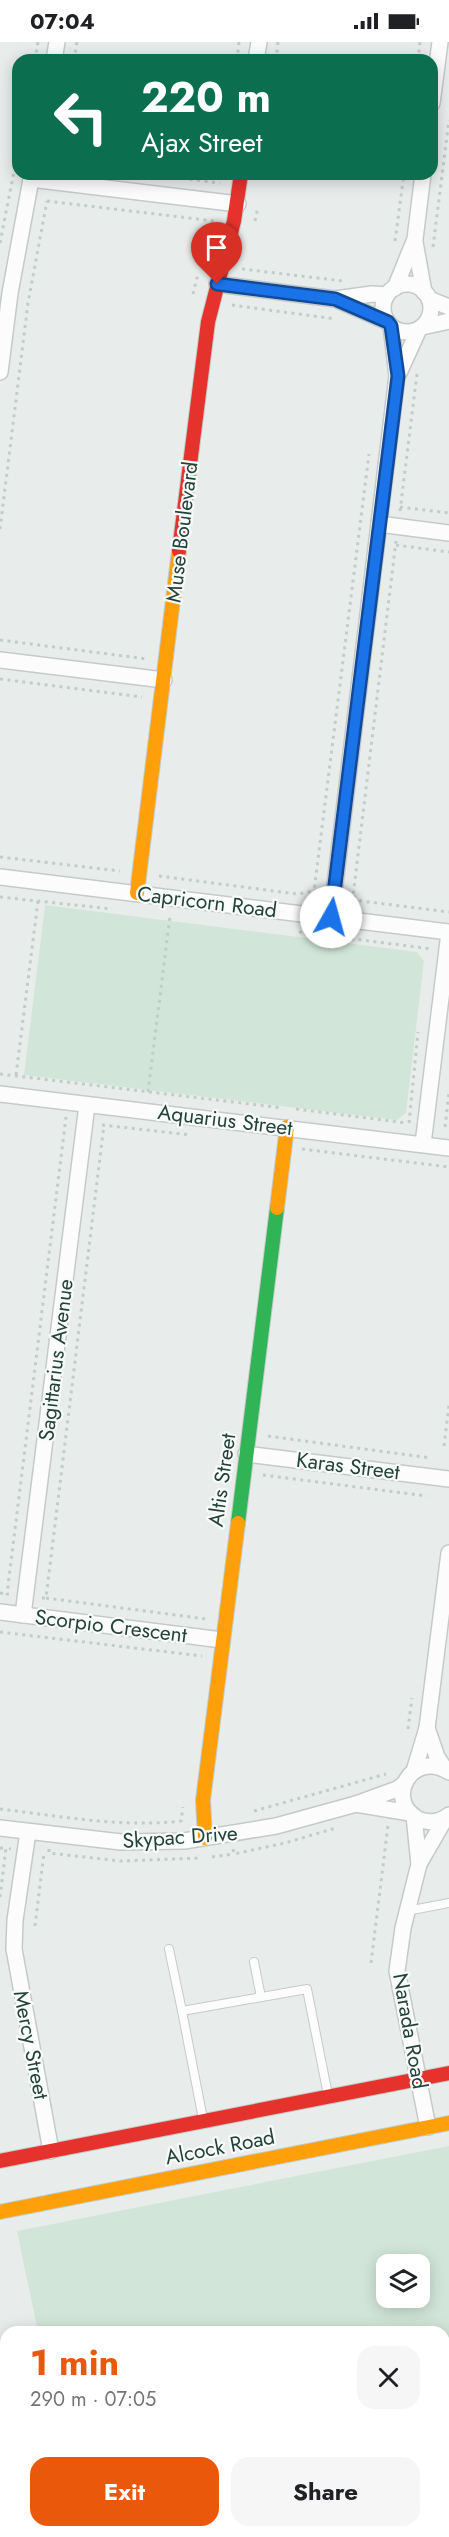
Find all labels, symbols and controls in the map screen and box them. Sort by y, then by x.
text: 07:04 [30,5,95,37]
text: 220 m [141,67,271,128]
icon: left [42,78,120,156]
text: Ajax Street [141,123,262,162]
pin [191,222,242,284]
icon: arrive [200,231,233,264]
street label: Muse Boulevard [158,460,206,604]
street label: Capricorn Road [135,879,279,925]
position arrow [299,885,363,949]
street label: Aquarius Street [156,1097,294,1143]
street label: Sagittarius Avenue [31,1277,81,1443]
street label: Altis Street [201,1431,243,1529]
street label: Karas Street [294,1445,402,1487]
street label: Scorpio Crescent [33,1602,189,1650]
street label: Skypac Drive [121,1818,239,1856]
street label: Narada Road [385,1971,435,2091]
street label: Mercy Street [6,1988,56,2102]
street label: Alcock Road [163,2122,277,2172]
map controls [376,2254,430,2308]
button: layers [376,2254,430,2308]
text: 1 min [30,2336,119,2388]
button: close [357,2346,420,2409]
text: 290 m · 07:05 [30,2385,156,2414]
button: Exit [30,2457,219,2526]
button: Share [231,2457,420,2526]

